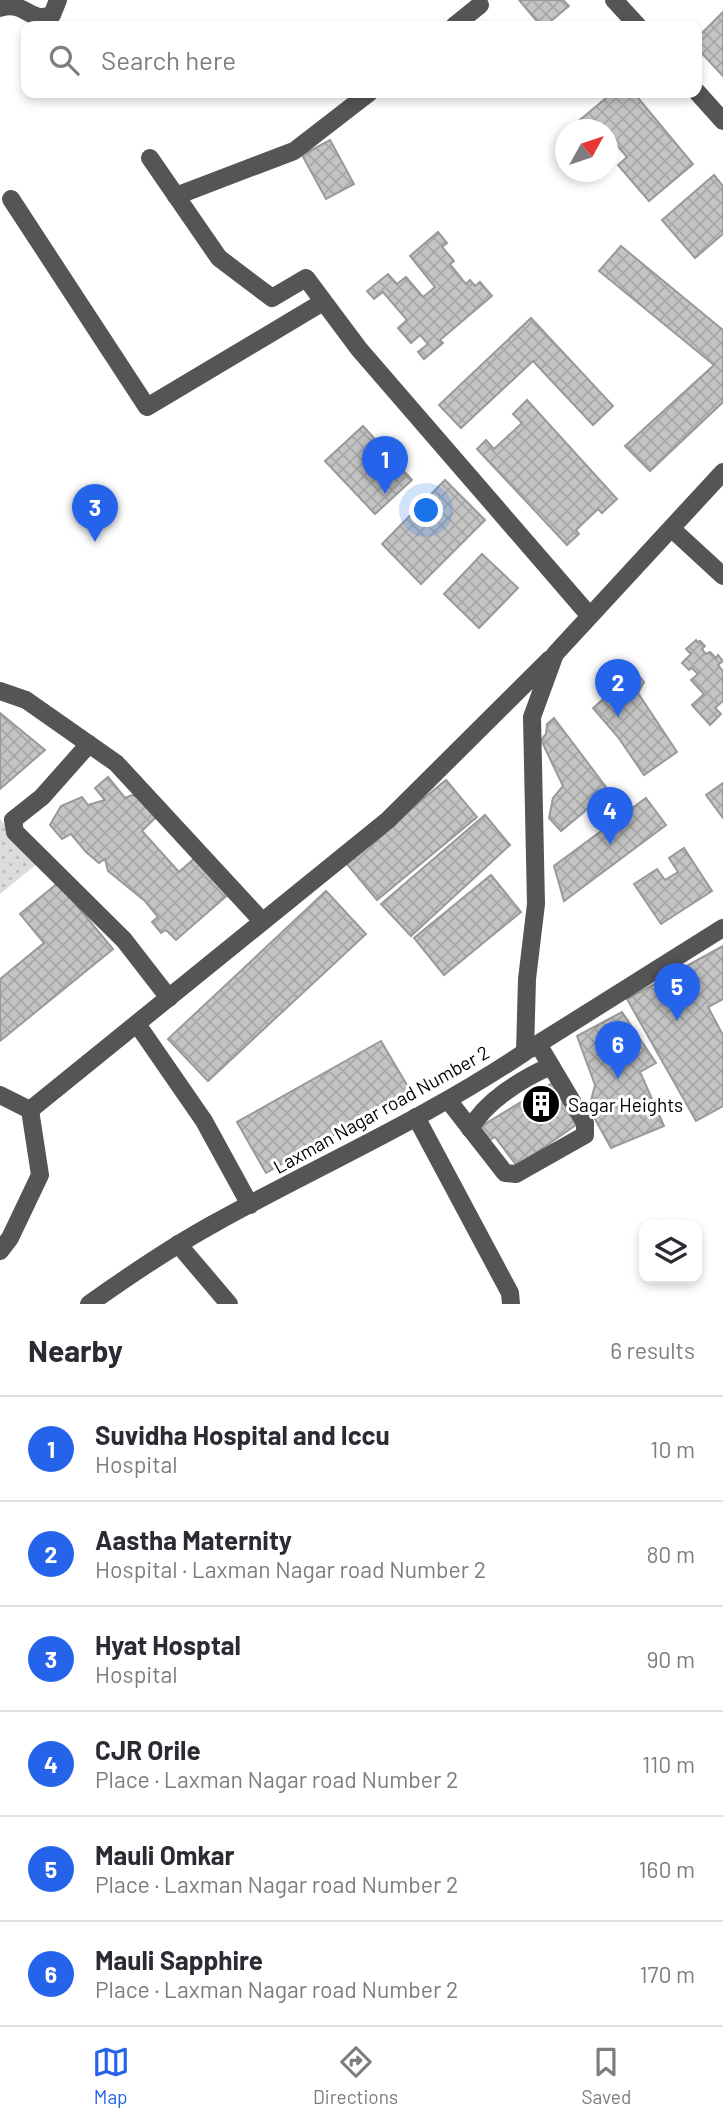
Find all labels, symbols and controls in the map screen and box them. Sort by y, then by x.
search box [21,21,702,98]
icon: search [45,41,83,79]
text: Search here [101,44,236,75]
north arrow [555,119,618,182]
pin: 1 [362,436,408,494]
pin: 3 [72,484,118,542]
your location [409,493,443,527]
pin: 2 [595,659,641,717]
pin: 4 [587,787,633,845]
pin: 5 [654,963,700,1021]
pin: 6 [595,1021,641,1079]
street label: Laxman Nagar road Number 2 [269,1040,493,1178]
building icon: Sagar Heights [520,1083,562,1125]
place label: Sagar Heights [568,1093,683,1116]
map controls [639,1220,702,1283]
button: layers [639,1220,702,1283]
text: Nearby [28,1332,123,1368]
text: 6 results [610,1336,695,1364]
text: Suvidha Hospital and Iccu [95,1419,390,1450]
text: 1 [47,1435,55,1463]
text: 10 m [650,1435,695,1463]
text: Hospital [95,1450,178,1478]
text: Aastha Maternity [95,1524,292,1555]
text: 2 [45,1540,57,1568]
text: 80 m [646,1540,695,1568]
text: Hospital · Laxman Nagar road Number 2 [95,1555,486,1583]
text: Hyat Hosptal [95,1629,241,1660]
text: 3 [45,1645,57,1673]
text: 90 m [646,1645,695,1673]
text: Hospital [95,1660,178,1688]
text: CJR Orile [95,1734,201,1765]
text: 4 [44,1750,58,1778]
text: 110 m [642,1750,695,1778]
text: Place · Laxman Nagar road Number 2 [95,1765,458,1793]
text: Mauli Omkar [95,1839,234,1870]
text: 5 [45,1855,57,1883]
text: 160 m [638,1855,695,1883]
text: Place · Laxman Nagar road Number 2 [95,1870,458,1898]
text: Mauli Sapphire [95,1944,263,1975]
text: 6 [45,1960,57,1988]
text: 170 m [639,1960,695,1988]
text: Place · Laxman Nagar road Number 2 [95,1975,458,2003]
tab: Map [92,2043,130,2108]
tab: Directions [313,2043,398,2108]
tab: Saved [581,2043,631,2108]

